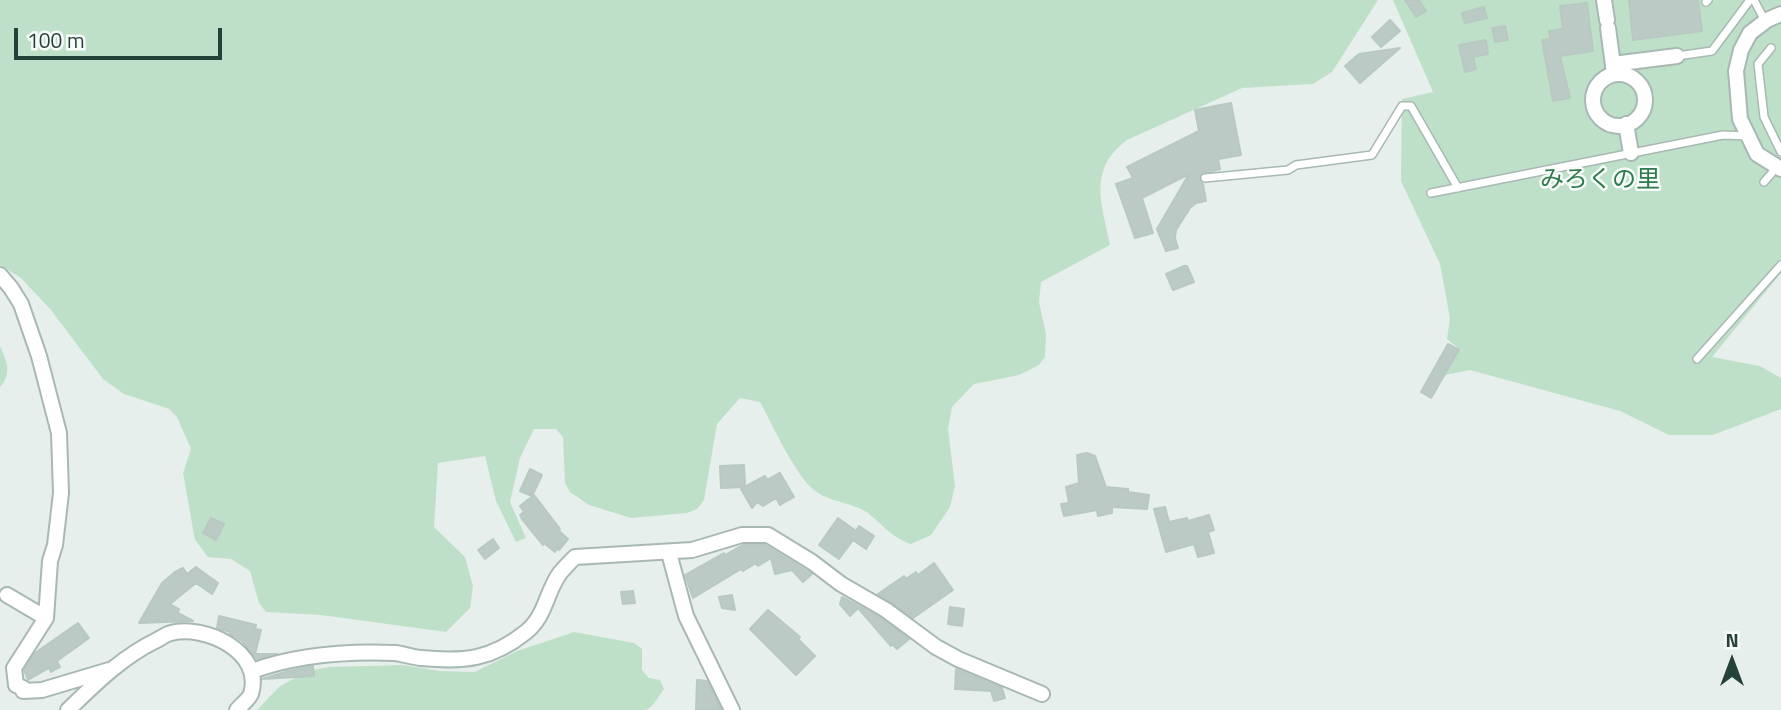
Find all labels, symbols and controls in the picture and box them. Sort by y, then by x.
scale bar [18,14,226,58]
text: 100 m [27,24,84,56]
park label: みろくの里 [1540,167,1660,195]
text: N [1725,625,1739,654]
north arrow [1697,626,1767,696]

